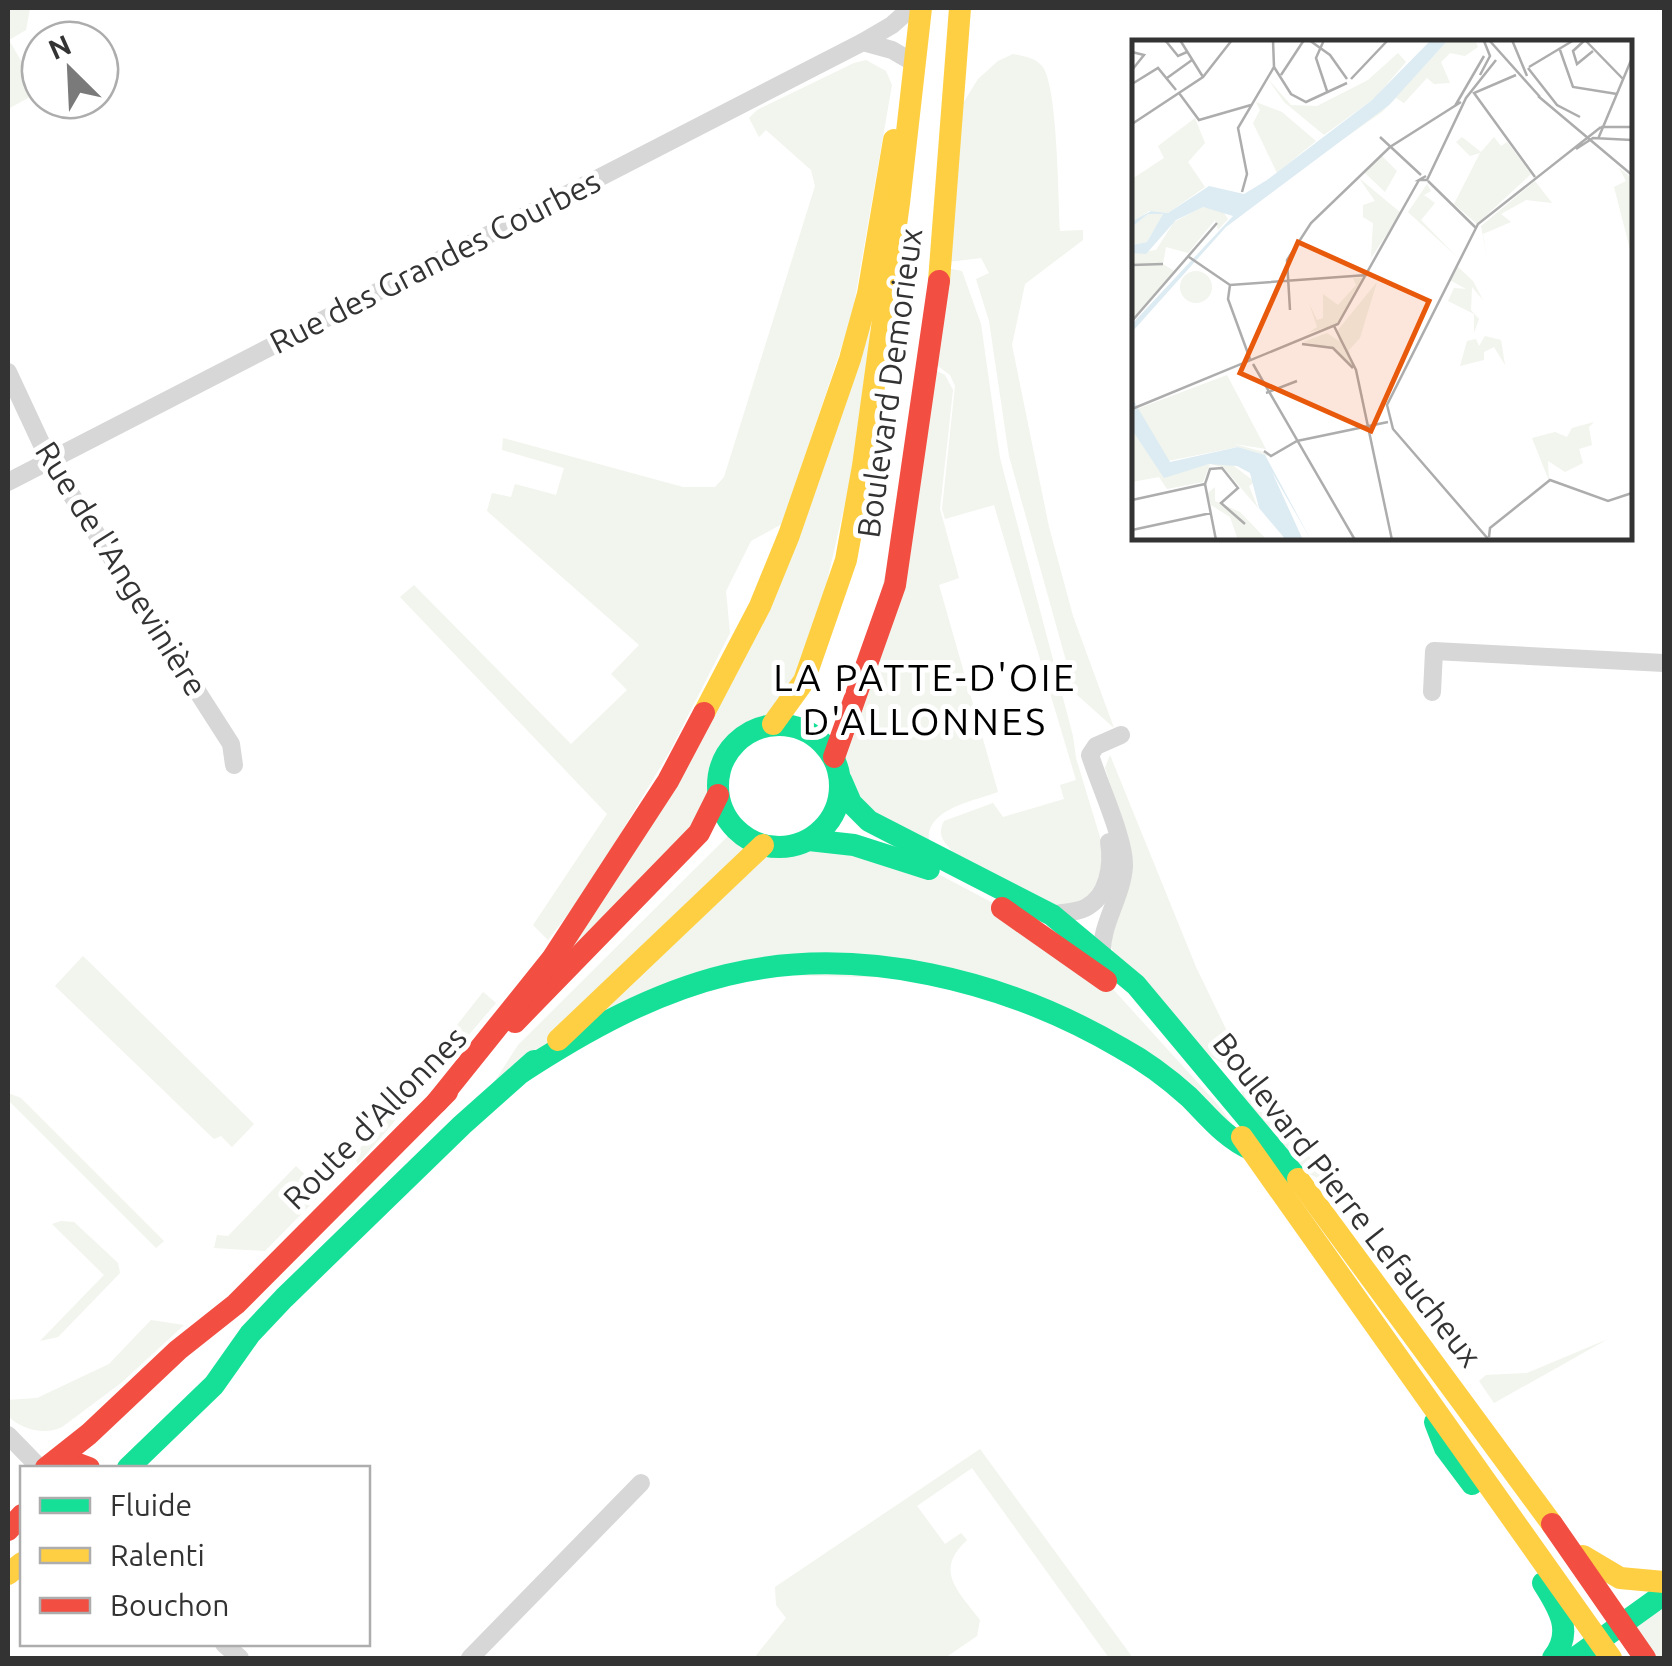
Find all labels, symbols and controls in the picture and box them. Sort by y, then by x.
north arrow [20,20,120,120]
text: N [44,28,75,65]
inset map [1132,40,1632,540]
street label: Rue des Grandes Courbes [264,162,606,360]
street label: Boulevard Demorieux [849,226,929,540]
street label: Rue de l'Angevinière [29,435,215,702]
district label: LA PATTE-D'OIE D'ALLONNES [773,656,1077,742]
street label: Route d'Allonnes [276,1019,473,1216]
street label: Boulevard Pierre Lefaucheux [1206,1025,1489,1373]
legend [20,1466,370,1646]
text: Fluide [110,1488,192,1522]
text: Ralenti [110,1538,205,1572]
text: Bouchon [110,1588,230,1622]

